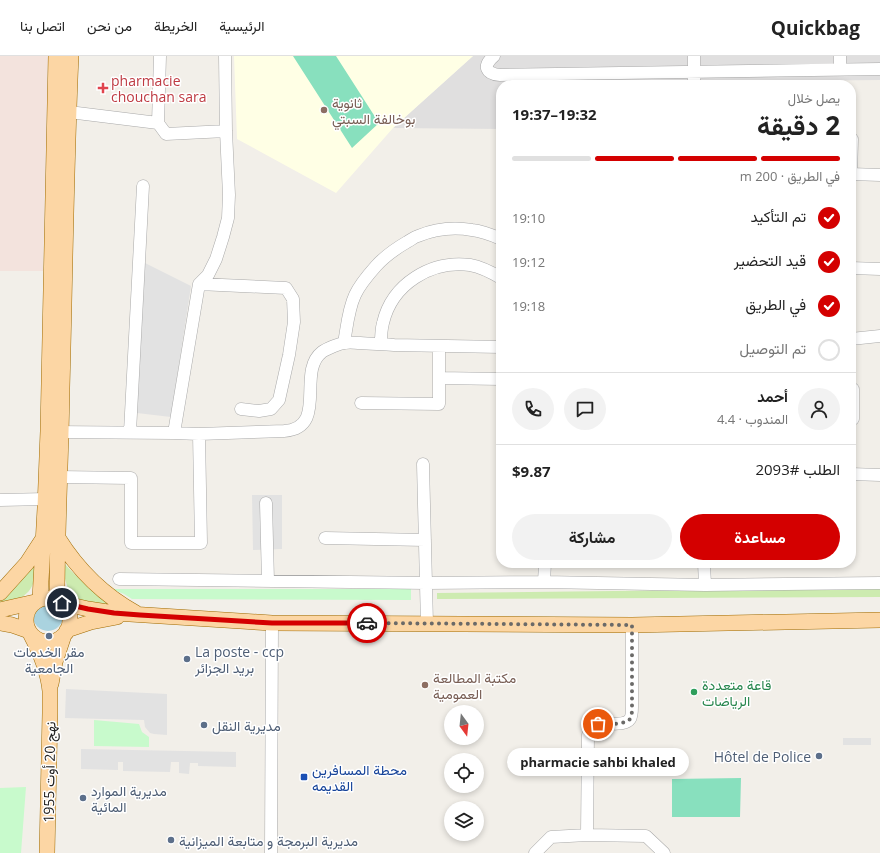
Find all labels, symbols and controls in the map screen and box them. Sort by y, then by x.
text: Quickbag [771,15,860,41]
text: اتصل بنا [20,16,65,35]
text: من نحن [87,16,132,35]
text: الخريطة [154,16,197,35]
text: الرئيسية [219,16,265,35]
place label: pharmacie chouchan sara [111,71,207,106]
marker: pharmacie chouchan sara [98,83,108,93]
text: يصل خلال [788,89,840,107]
place label: ثانوية بوخالفة السبتي [332,93,415,131]
text: 19:32–19:37 [512,104,597,124]
marker: ثانوية بوخالفة السبتي [319,105,329,115]
text: 2 دقيقة [757,107,840,143]
text: في الطريق · 200 m [740,167,840,185]
text: تم التأكيد [750,206,806,226]
icon: check [818,207,840,229]
text: 19:10 [512,209,545,227]
text: قيد التحضير [734,250,806,270]
icon: check [818,251,840,273]
text: 19:12 [512,253,545,271]
text: في الطريق [746,294,806,314]
icon: check [818,295,840,317]
text: 19:18 [512,297,545,315]
text: تم التوصيل [740,338,806,358]
text: أحمد [757,386,788,406]
button: phone [512,388,554,430]
button: chat [564,388,606,430]
button: person [798,388,840,430]
text: المندوب · 4.4 [717,410,788,428]
text: الطلب #2093 [755,459,840,479]
text: $9.87 [512,461,551,481]
button: مشاركة [512,514,672,560]
button: مساعدة [680,514,840,560]
pin [45,586,79,620]
icon: home [51,592,73,614]
courier [347,603,387,643]
icon: car [356,612,378,634]
marker: مقر الخدمات الجامعية [44,631,54,641]
place label: مقر الخدمات الجامعية [13,642,85,677]
place label: La poste - ccp بريد الجزائر [194,642,284,677]
marker: La poste - ccp بريد الجزائر [182,654,192,664]
place label: مكتبة المطالعة العمومية [433,668,516,703]
place label: قاعة متعددة الرياضات [702,675,771,710]
marker: مكتبة المطالعة العمومية [420,680,430,690]
marker: قاعة متعددة الرياضات [689,687,699,697]
north arrow [444,705,484,745]
map controls [444,705,484,841]
pin [581,707,615,741]
icon: bag [587,713,609,735]
place label: مديرية النقل [212,716,281,735]
marker: مديرية النقل [199,720,209,730]
street label: نهج 20 أوت 1955 [39,721,61,823]
place label: Hôtel de Police [714,747,811,766]
callout: pharmacie sahbi khaled [507,748,689,776]
marker: Hôtel de Police [814,751,824,761]
button: locate [444,753,484,793]
text: pharmacie sahbi khaled [520,753,676,771]
place label: محطة المسافرين القديمه [312,760,407,795]
marker: محطة المسافرين القديمه [299,772,309,782]
place label: مديرية الموارد المائية [91,781,167,816]
marker: مديرية الموارد المائية [78,793,88,803]
button: layers [444,801,484,841]
place label: مديرية البرمجة و متابعة الميزانية [179,831,358,850]
marker: مديرية البرمجة و متابعة الميزانية [166,835,176,845]

